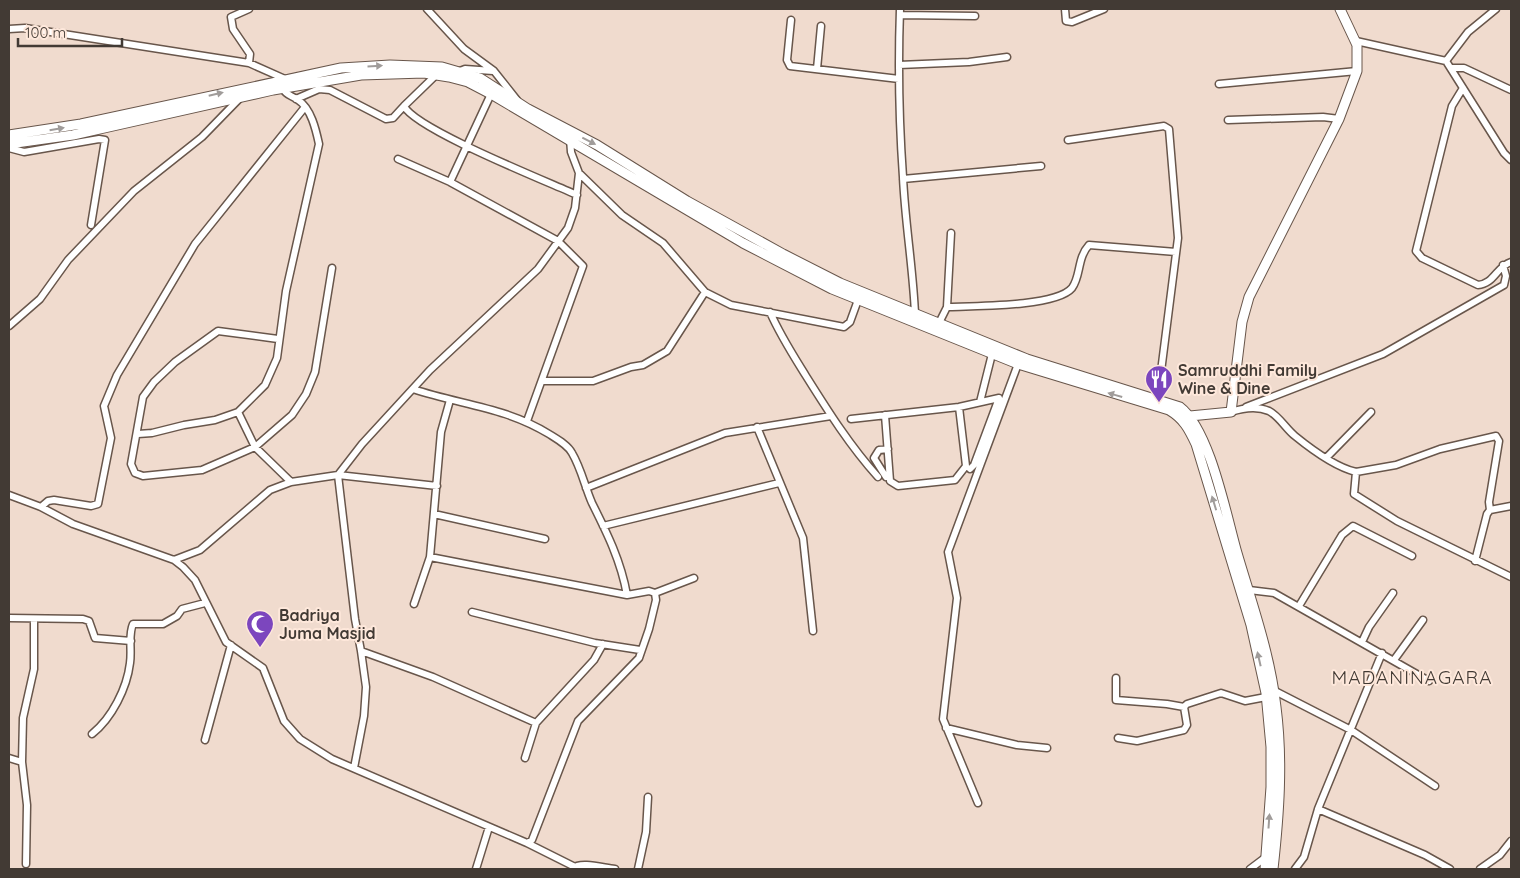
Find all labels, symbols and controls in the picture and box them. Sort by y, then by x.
scale bar [18,15,121,47]
text: 100 m [25,23,66,42]
one-way arrow [368,61,384,69]
one-way arrow [208,90,223,98]
one-way arrow [49,124,65,132]
one-way arrow [582,137,596,145]
place label: Samruddhi Family Wine & Dine [1178,360,1317,398]
restaurant icon: Samruddhi Family Wine & Dine [1144,364,1174,403]
one-way arrow [1108,391,1123,399]
one-way arrow [1210,495,1218,510]
place label: Badriya Juma Masjid [279,605,376,643]
mosque icon: Badriya Juma Masjid [245,609,275,648]
one-way arrow [1255,652,1263,667]
district label: MADANINAGARA [1332,665,1493,689]
one-way arrow [1265,812,1273,828]

